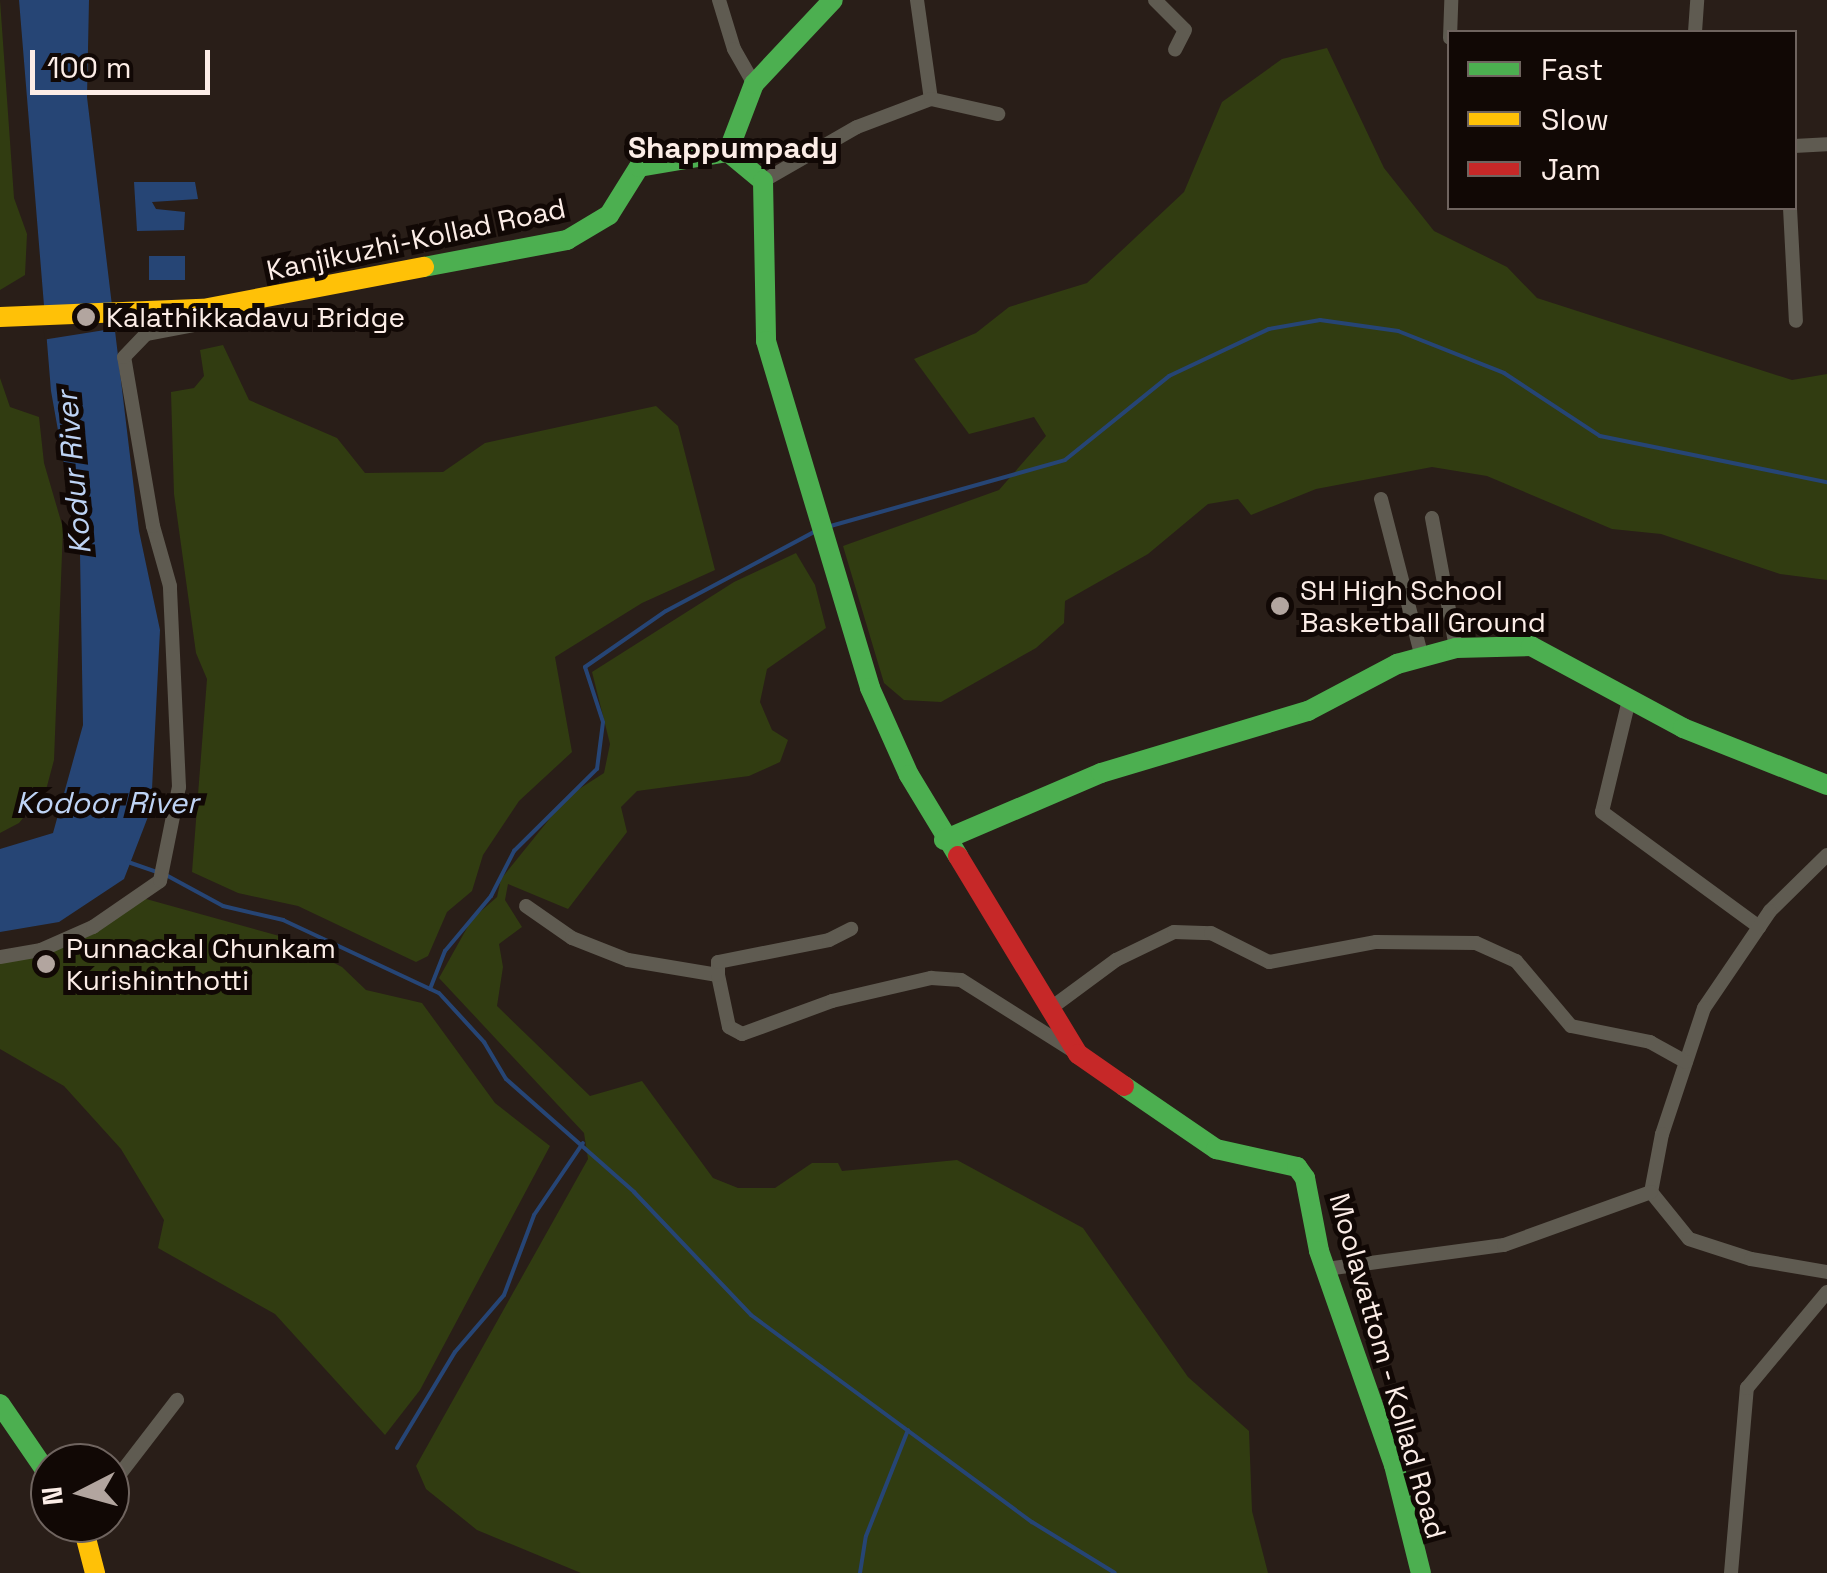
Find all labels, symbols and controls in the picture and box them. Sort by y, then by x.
scale bar [35,30,215,92]
legend [1447,30,1797,210]
text: 100 m [47,48,132,87]
text: Fast [1541,50,1603,89]
text: Slow [1541,100,1609,139]
district label: Shappumpady [628,130,838,166]
text: Jam [1541,150,1601,189]
street label: Kanjikuzhi-Kollad Road [263,191,569,287]
place label: Kalathikkadavu Bridge [106,300,405,334]
marker: Kalathikkadavu Bridge [75,306,97,328]
water label: Kodur River [49,390,99,556]
place label: SH High School Basketball Ground [1300,573,1546,639]
marker: SH High School Basketball Ground [1269,595,1291,617]
water label: Kodoor River [16,785,198,821]
place label: Punnackal Chunkam Kurishinthotti [66,931,336,997]
marker: Punnackal Chunkam Kurishinthotti [35,953,57,975]
street label: Moolavattom - Kollad Road [1322,1189,1454,1543]
north arrow [30,1443,130,1543]
text: N [33,1485,71,1507]

